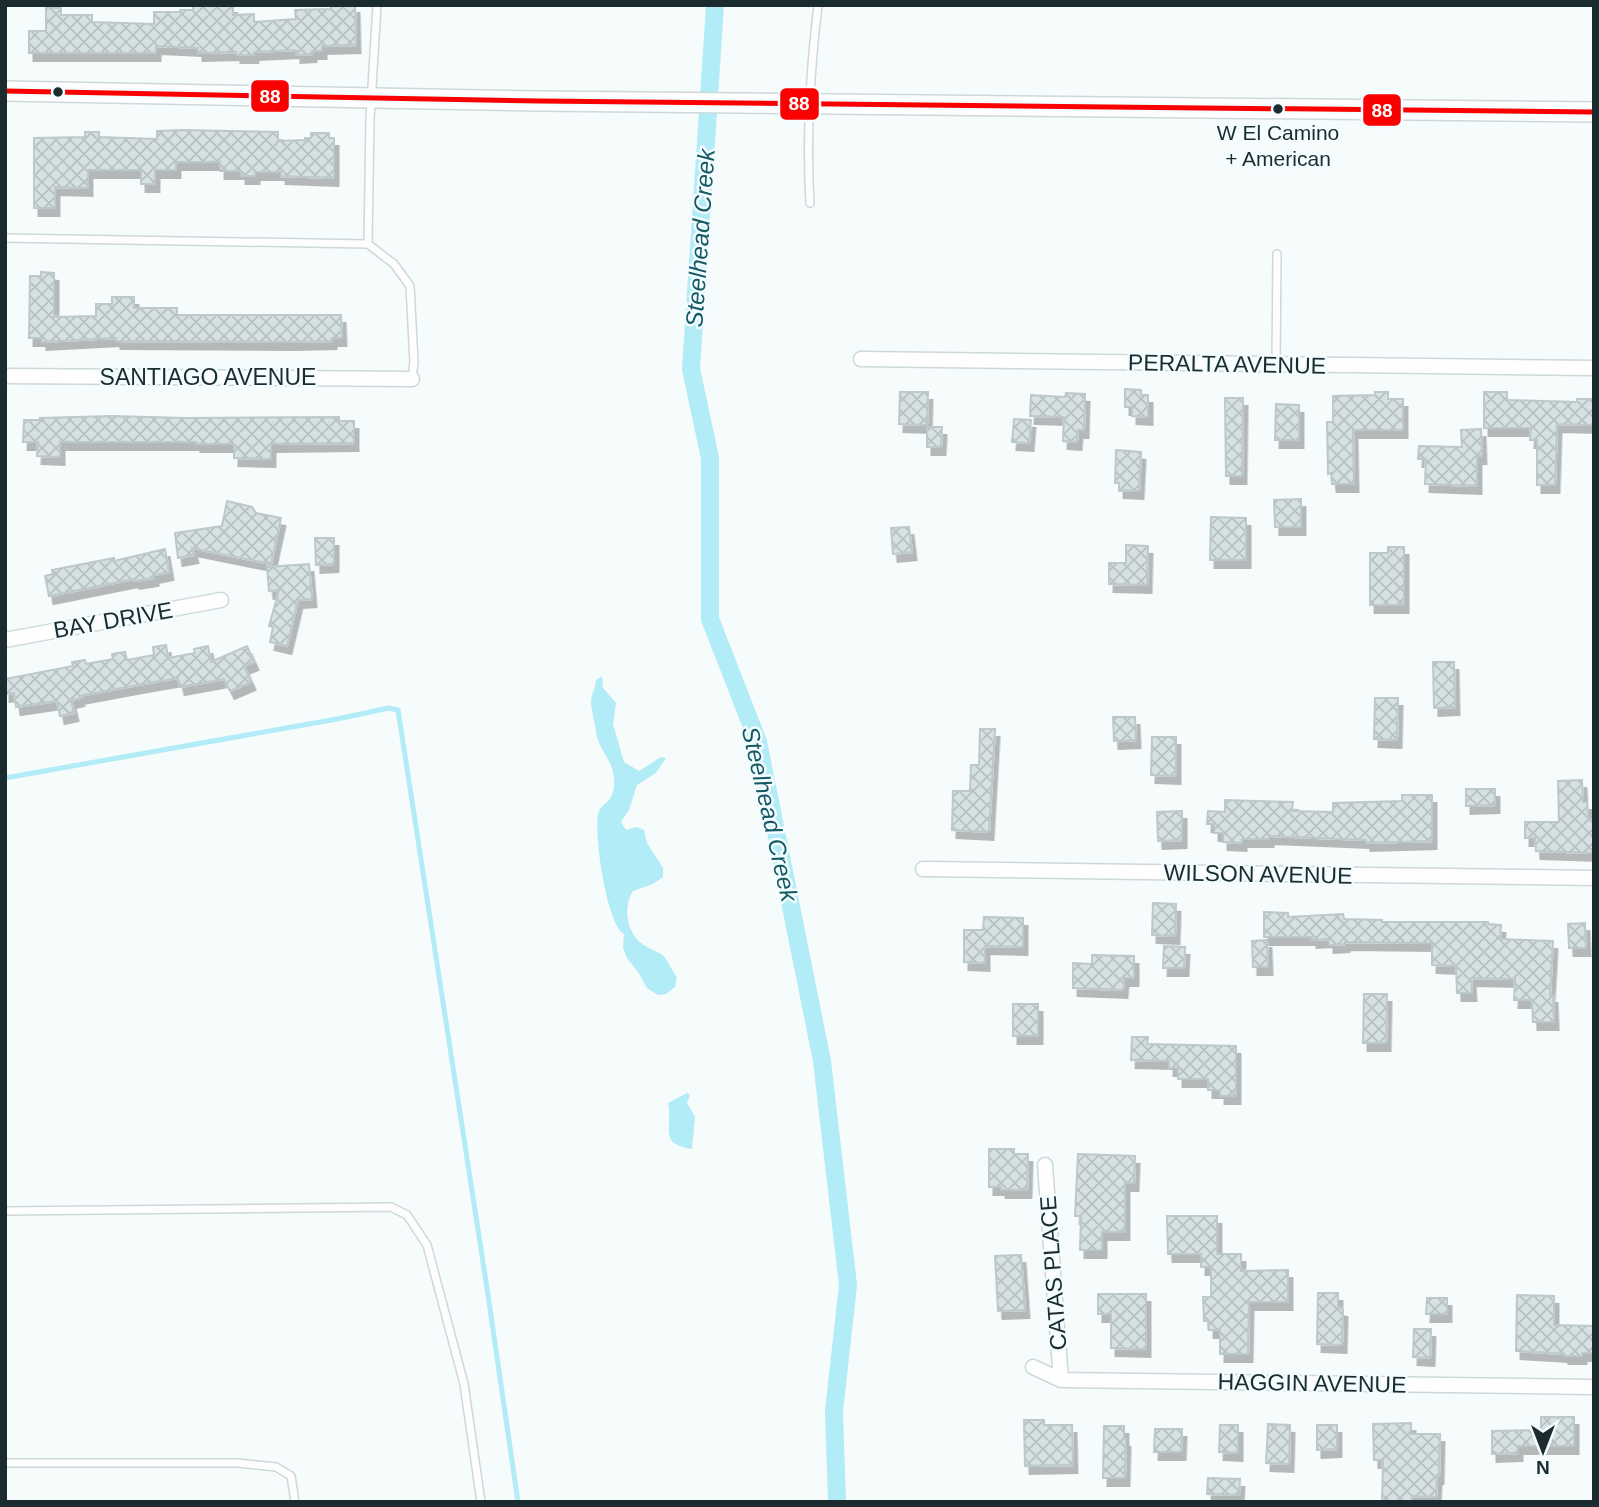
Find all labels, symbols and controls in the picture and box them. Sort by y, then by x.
line badge: 88 [250,79,290,113]
unlabelled marker [51,85,65,99]
text: 88 [259,86,281,107]
line badge: 88 [779,87,820,121]
text: 88 [788,93,810,114]
line badge: 88 [1362,93,1402,127]
text: 88 [1371,100,1393,121]
marker: W El Camino + American [1271,102,1285,116]
place label: W El Camino + American [1217,121,1339,170]
water label: Steelhead Creek [680,146,720,328]
street label: PERALTA AVENUE [1128,349,1326,379]
street label: SANTIAGO AVENUE [100,364,316,390]
street label: BAY DRIVE [51,597,175,643]
water label: Steelhead Creek [737,724,804,906]
street label: WILSON AVENUE [1163,859,1353,889]
street label: CATAS PLACE [1035,1195,1071,1351]
street label: HAGGIN AVENUE [1217,1368,1407,1398]
north arrow [1508,1416,1578,1486]
text: N [1536,1457,1550,1478]

